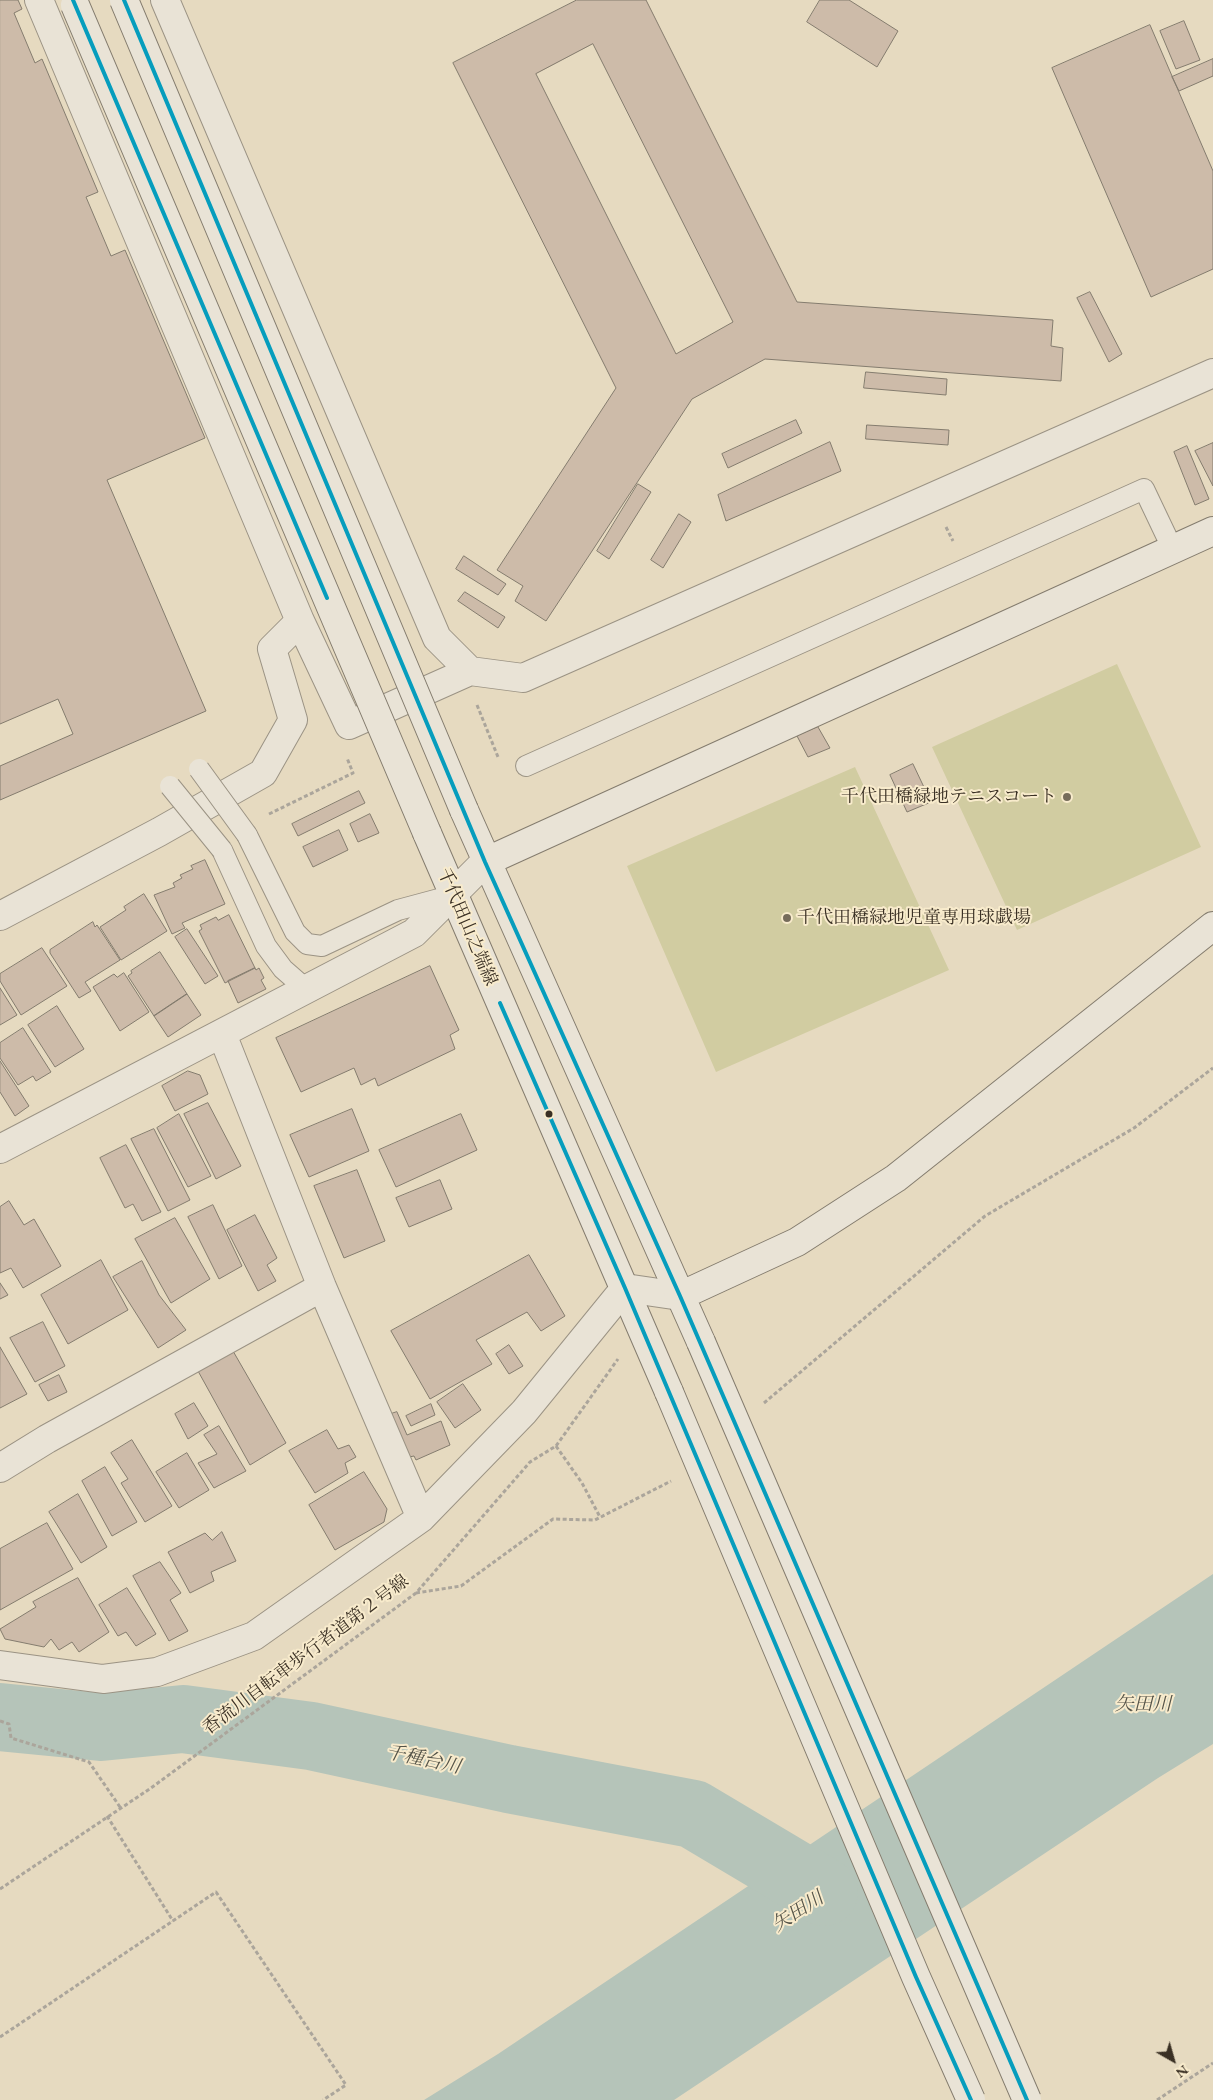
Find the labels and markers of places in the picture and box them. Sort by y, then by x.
place label: 千代田橋緑地テニスコート [841,786,1057,808]
marker: 千代田橋緑地テニスコート [1061,791,1073,803]
place label: 千代田橋緑地児童専用球戯場 [797,907,1031,929]
marker: 千代田橋緑地児童専用球戯場 [781,912,793,924]
unlabelled marker [544,1109,554,1119]

